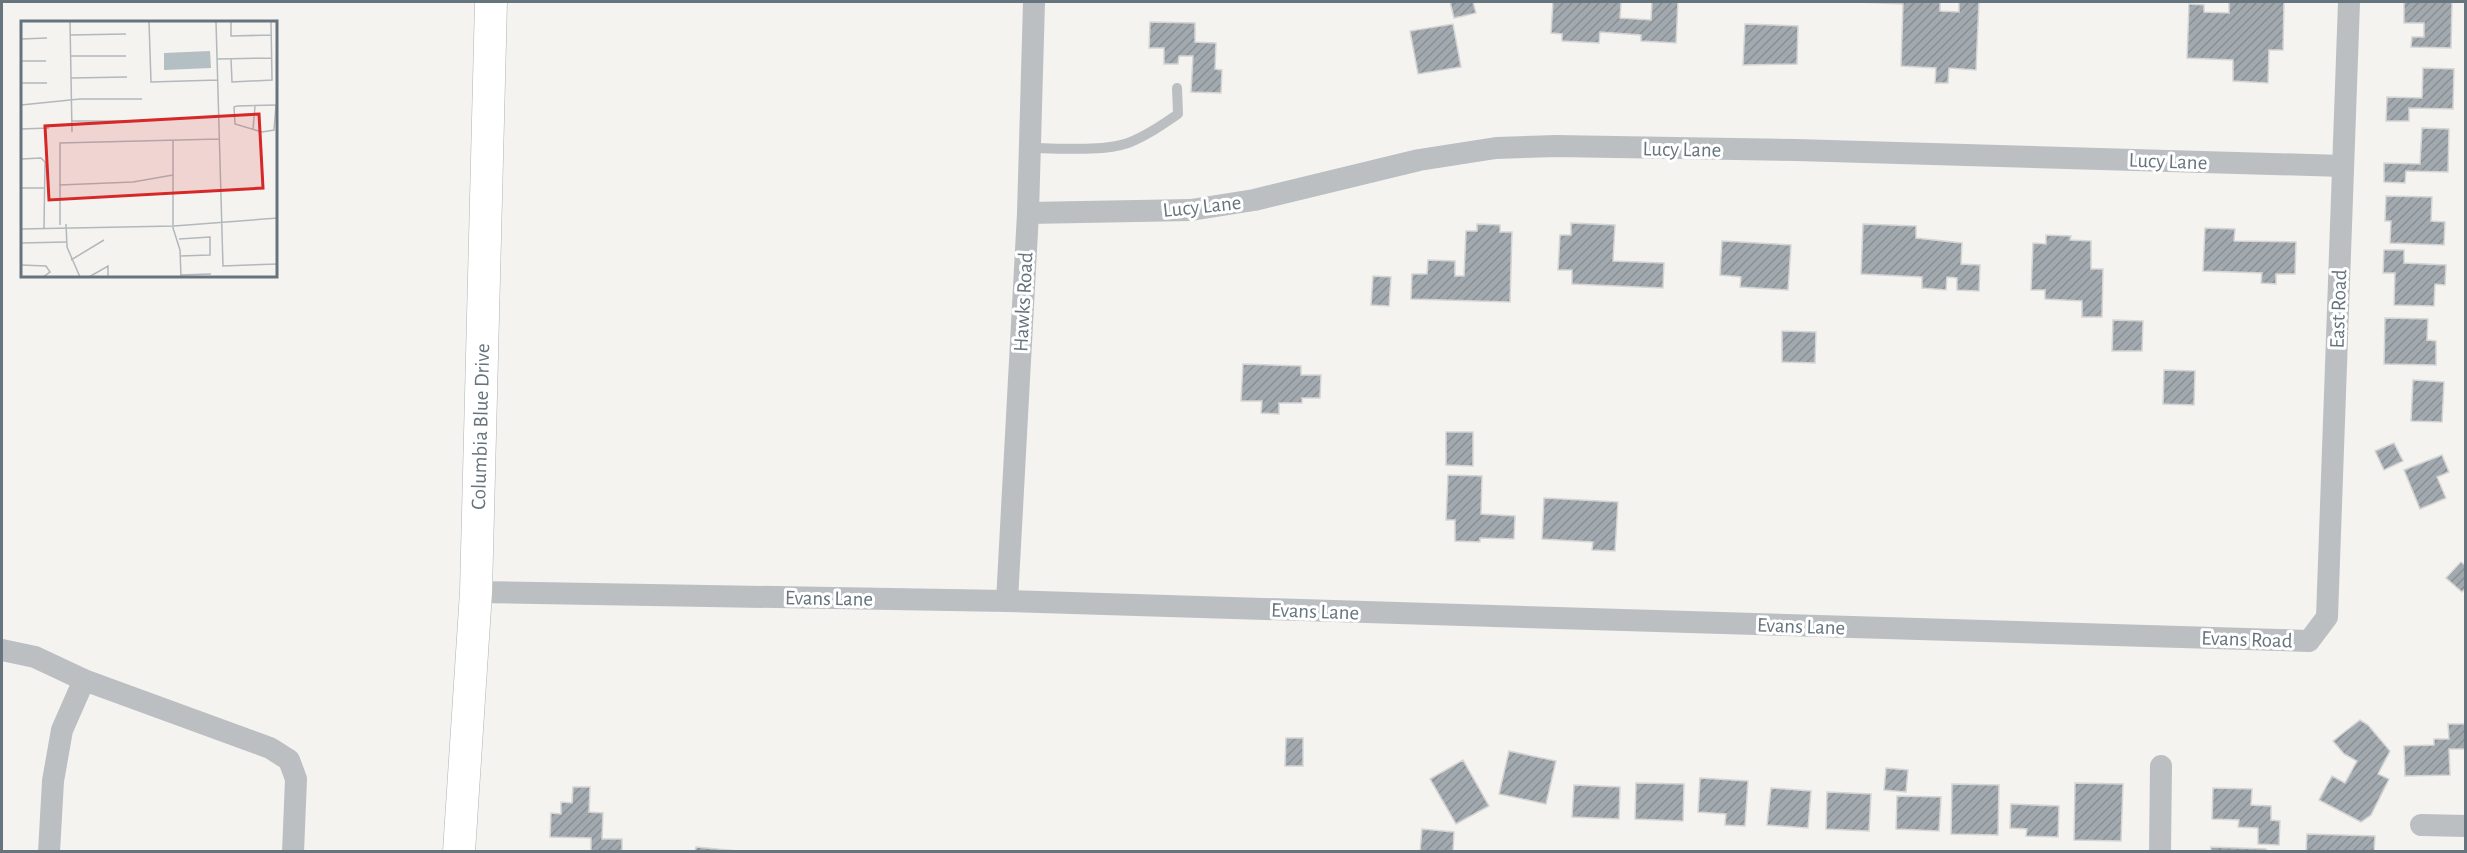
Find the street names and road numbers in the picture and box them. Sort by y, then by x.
street label: Lucy Lane [1642,138,1722,161]
street label: Lucy Lane [2128,150,2208,173]
street label: Lucy Lane [1162,192,1242,221]
street label: Hawks Road [1010,251,1037,353]
street label: East Road [2327,269,2350,349]
street label: Columbia Blue Drive [468,343,493,510]
street label: Evans Lane [785,587,873,610]
street label: Evans Lane [1270,599,1359,624]
street label: Evans Lane [1756,614,1845,639]
street label: Evans Road [2201,627,2293,652]

